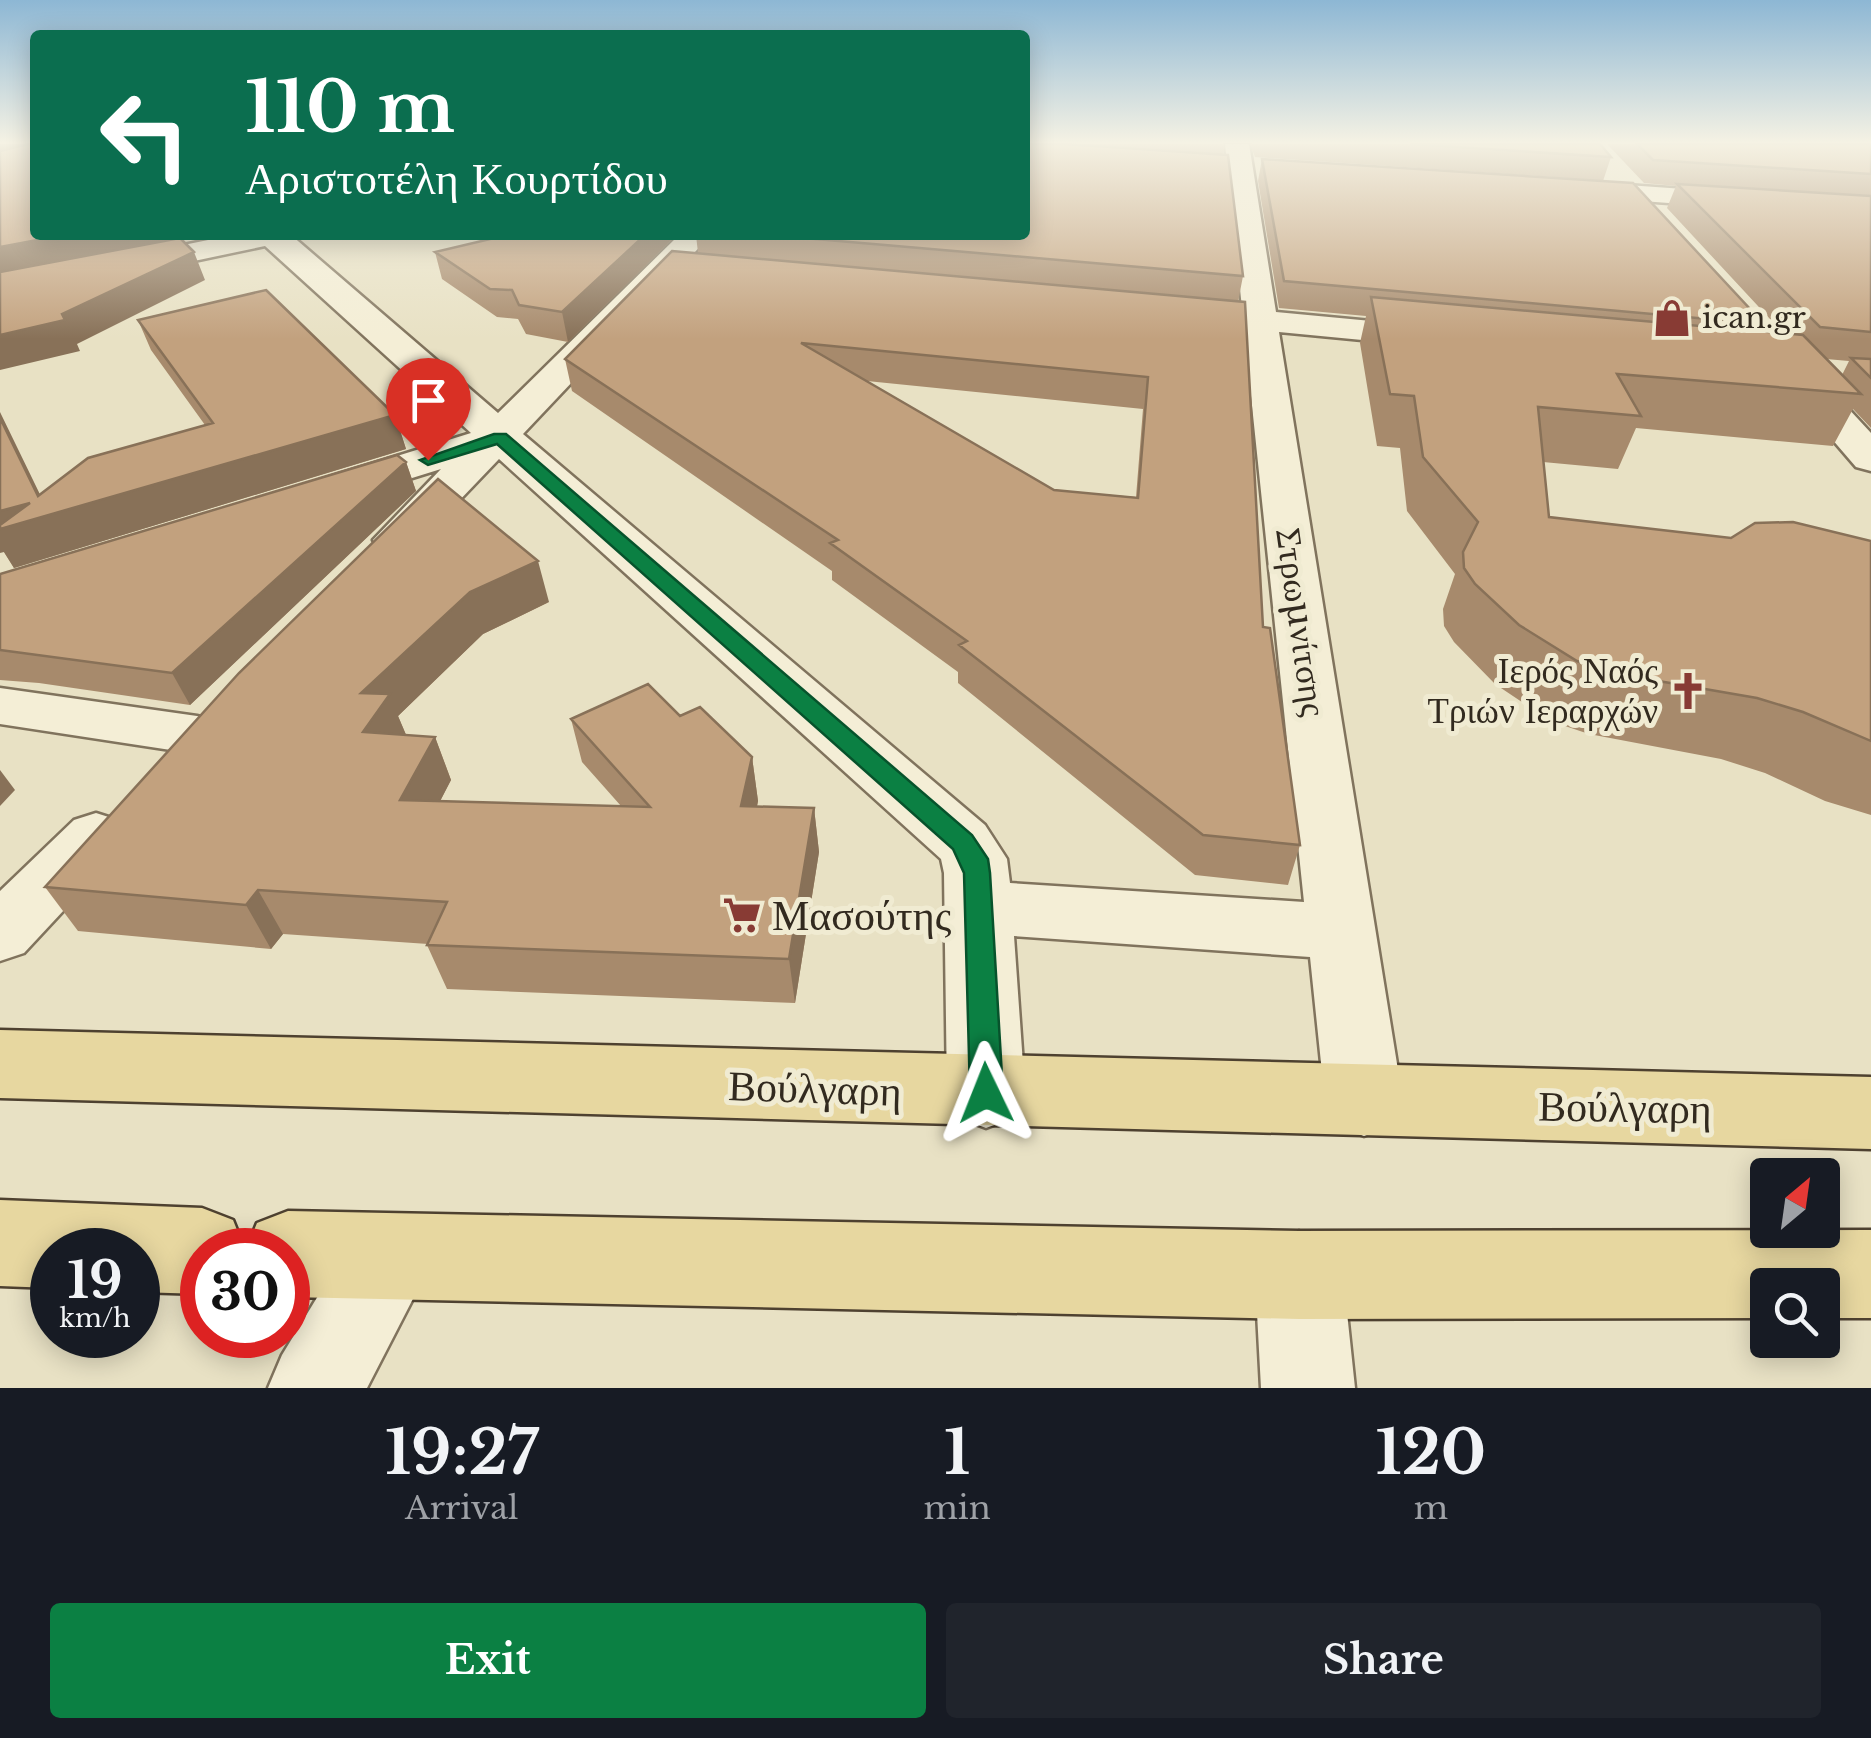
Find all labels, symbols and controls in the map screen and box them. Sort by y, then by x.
text: 110 m [245,64,455,151]
icon: left [80,70,210,200]
text: Αριστοτέλη Κουρτίδου [245,150,668,206]
shop icon: ican.gr [1651,297,1693,339]
place label: ican.gr [1702,299,1807,336]
pin [386,358,471,461]
icon: arrive [401,373,456,428]
street label: Στρωμνίτσης [1267,525,1336,719]
place label: Ιερός Ναός Τριών Ιεραρχών [1428,649,1658,732]
church icon: Ιερός Ναός Τριών Ιεραρχών [1667,670,1709,712]
place label: Μασούτης [772,889,952,941]
supermarket icon: Μασούτης [721,894,763,936]
position arrow [934,1041,1038,1145]
street label: Βούλγαρη [727,1059,903,1117]
street label: Βούλγαρη [1538,1079,1712,1135]
north arrow [1750,1158,1840,1248]
map controls [1750,1158,1840,1358]
speed limit sign: 30 [180,1228,310,1358]
text: 19 [67,1249,123,1312]
button: search [1750,1268,1840,1358]
text: km/h [60,1303,130,1334]
text: 19:27 [385,1416,539,1490]
text: 1 [944,1416,970,1490]
text: 120 [1376,1416,1486,1490]
text: Arrival [405,1488,518,1528]
text: min [923,1488,991,1528]
text: m [1414,1488,1448,1528]
button: Exit [50,1603,926,1718]
button: Share [946,1603,1821,1718]

